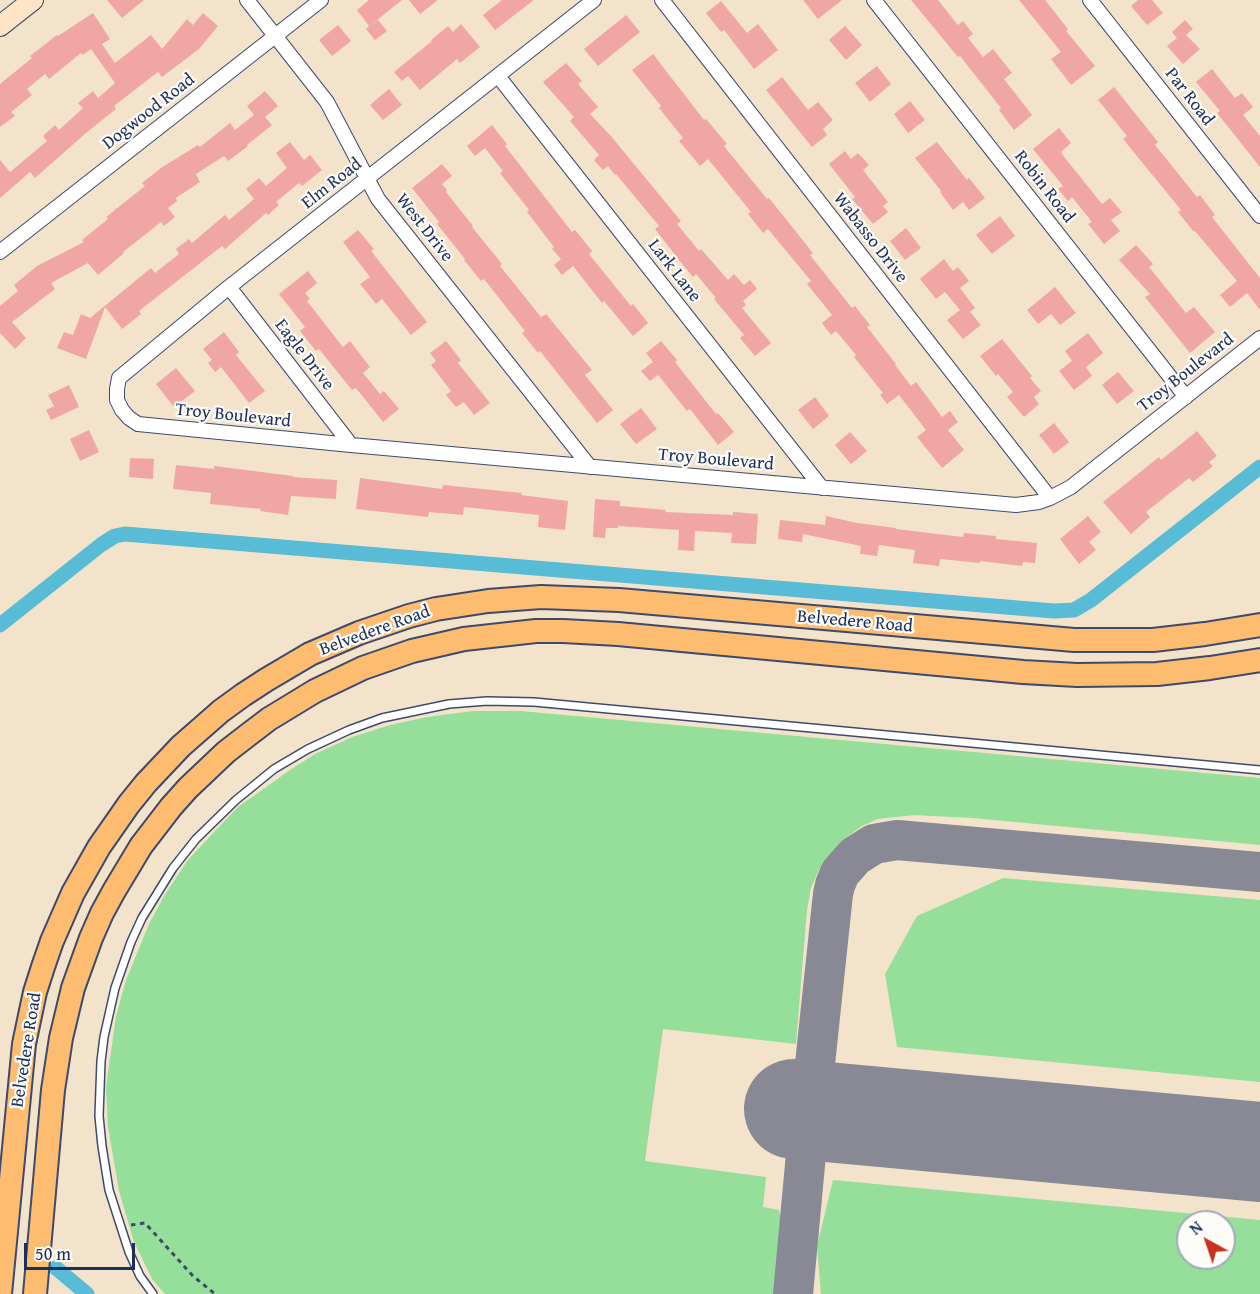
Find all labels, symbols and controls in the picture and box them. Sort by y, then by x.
street label: Par Road [1160,64,1218,130]
street label: Dogwood Road [99,69,199,155]
street label: Robin Road [1009,147,1079,227]
street label: Elm Road [298,154,366,214]
street label: West Drive [391,189,457,267]
street label: Wabasso Drive [828,189,912,287]
street label: Lark Lane [643,235,705,307]
street label: Eagle Drive [270,315,338,395]
street label: Troy Boulevard [1134,329,1238,417]
street label: Troy Boulevard [174,399,292,433]
street label: Troy Boulevard [657,444,775,476]
street label: Belvedere Road [317,601,433,661]
street label: Belvedere Road [796,606,914,638]
street label: Belvedere Road [7,991,47,1109]
north arrow [1176,1210,1236,1270]
text: N [1184,1215,1208,1240]
scale bar [27,1231,138,1269]
text: 50 m [35,1240,71,1267]

